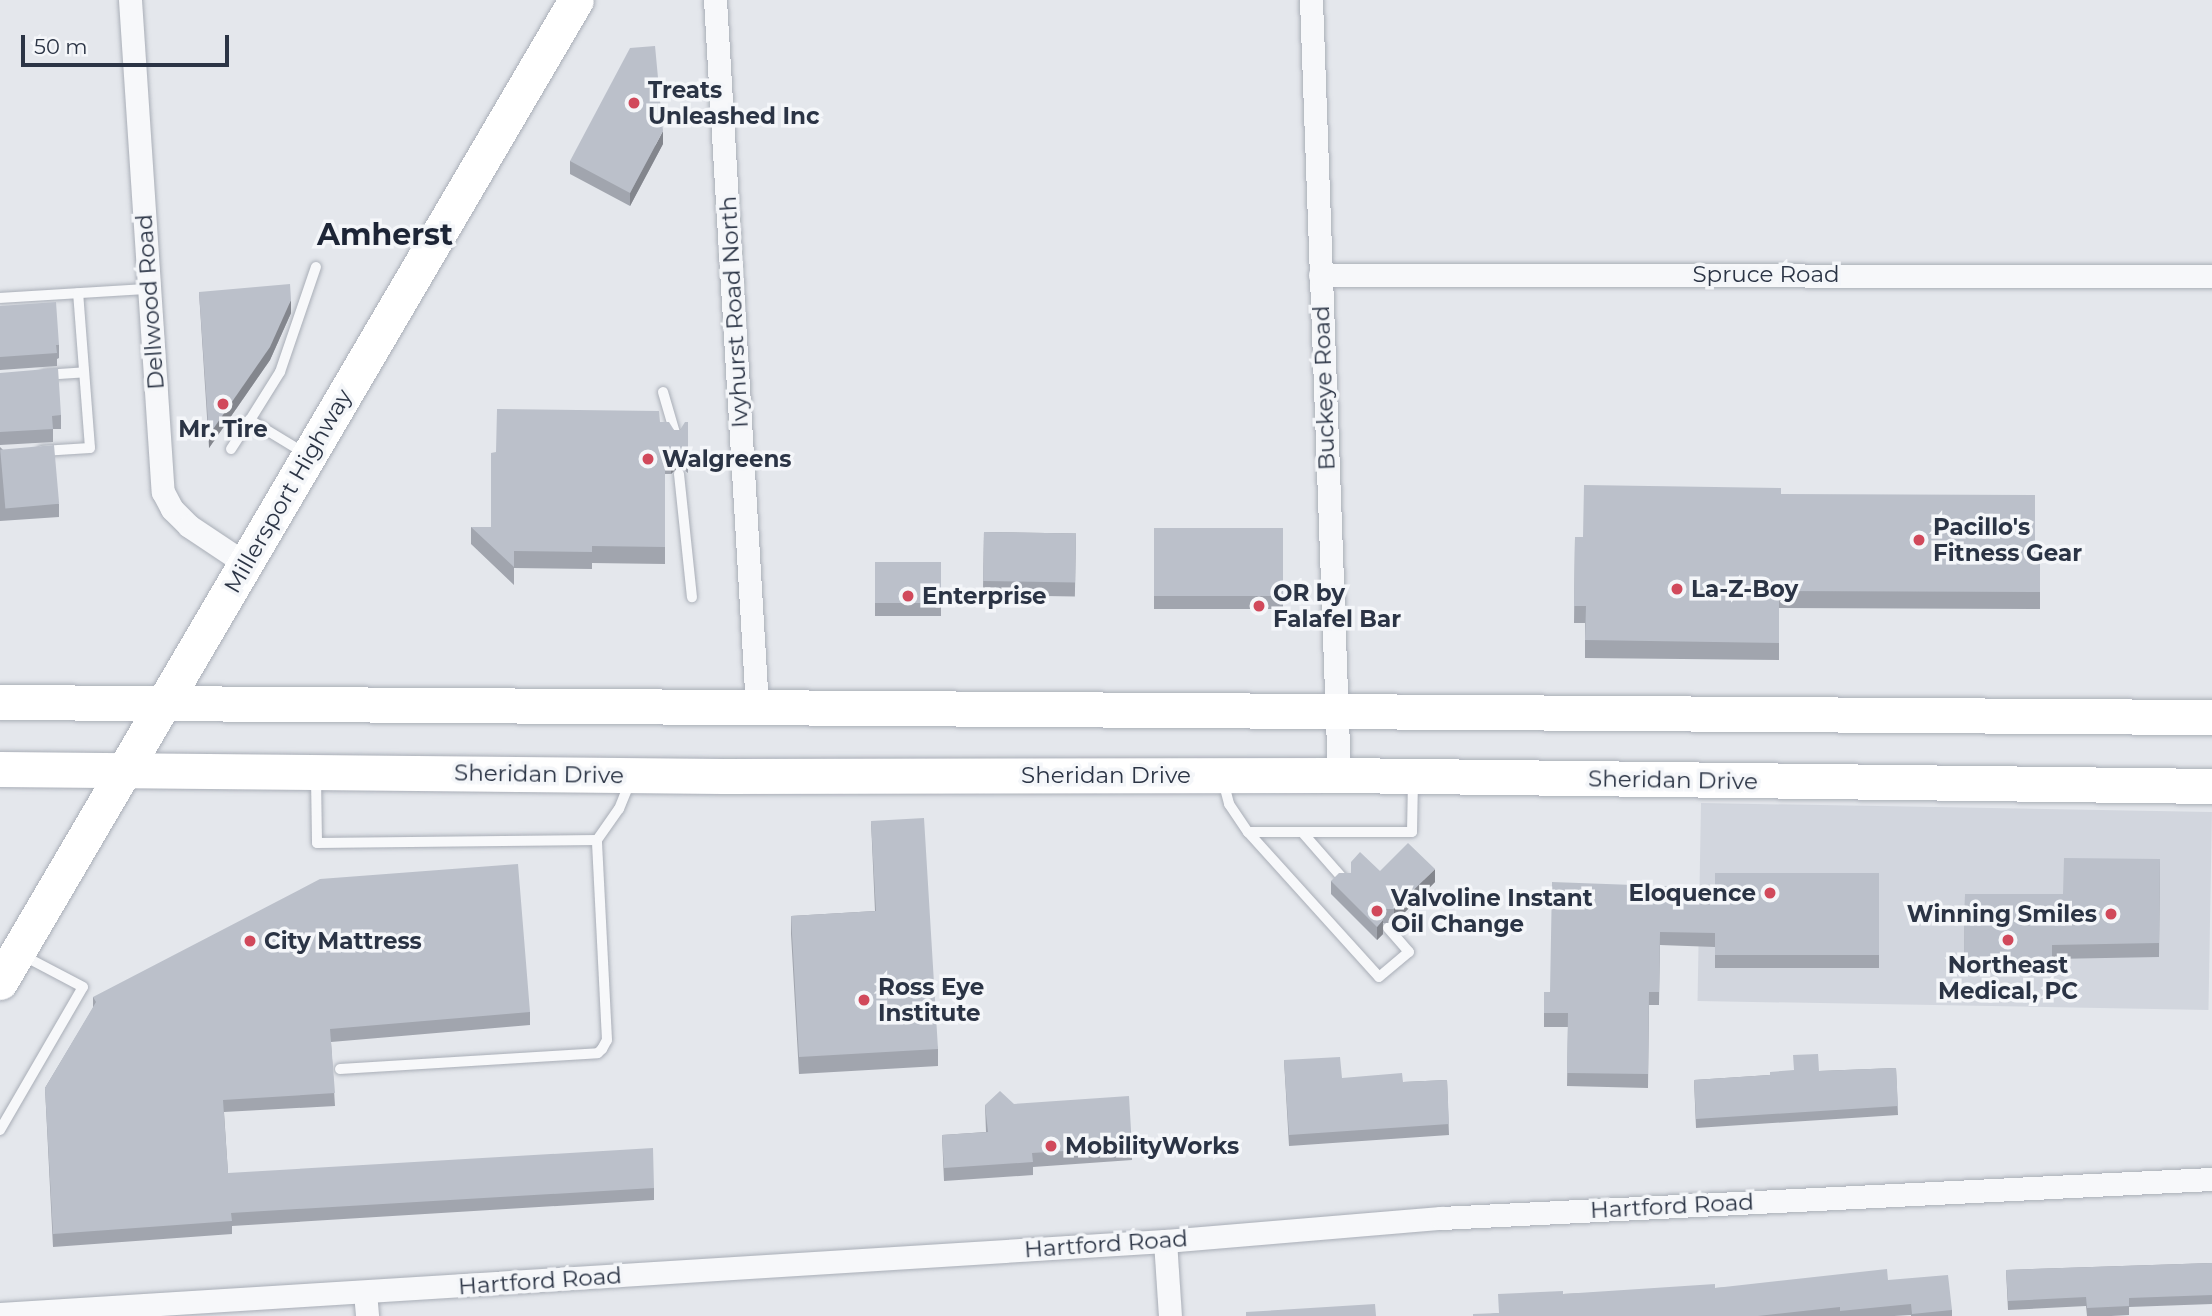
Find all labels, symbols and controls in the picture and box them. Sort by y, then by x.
scale bar [24,21,233,65]
text: 50 m [34,34,88,59]
place label: Treats Unleashed Inc [648,76,820,130]
marker: Treats Unleashed Inc [626,95,642,111]
street label: Ivyhurst Road North [714,195,754,429]
street label: Dellwood Road [130,213,170,391]
district label: Amherst [317,217,453,253]
street label: Spruce Road [1692,260,1840,288]
street label: Buckeye Road [1307,305,1341,471]
street label: Millersport Highway [218,384,358,598]
marker: Mr. Tire [215,396,231,412]
place label: Mr. Tire [178,415,268,443]
place label: Walgreens [662,445,792,473]
marker: Walgreens [640,451,656,467]
place label: Pacillo's Fitness Gear [1933,513,2082,567]
marker: Pacillo's Fitness Gear [1911,532,1927,548]
place label: La-Z-Boy [1691,575,1798,603]
place label: OR by Falafel Bar [1273,579,1401,633]
marker: La-Z-Boy [1669,581,1685,597]
place label: Enterprise [922,582,1047,610]
marker: Enterprise [900,588,916,604]
marker: OR by Falafel Bar [1251,598,1267,614]
street label: Sheridan Drive [454,759,624,789]
street label: Sheridan Drive [1021,761,1191,789]
street label: Sheridan Drive [1588,765,1758,795]
place label: Eloquence [1628,879,1756,907]
place label: Valvoline Instant Oil Change [1391,884,1593,938]
marker: Eloquence [1762,885,1778,901]
place label: Winning Smiles [1907,900,2097,928]
marker: Valvoline Instant Oil Change [1369,903,1385,919]
marker: Winning Smiles [2103,906,2119,922]
place label: City Mattress [264,927,422,955]
marker: Northeast Medical, PC [2000,932,2016,948]
marker: City Mattress [242,933,258,949]
place label: Northeast Medical, PC [1938,951,2078,1005]
place label: Ross Eye Institute [878,973,984,1027]
marker: Ross Eye Institute [856,992,872,1008]
place label: MobilityWorks [1065,1132,1239,1160]
marker: MobilityWorks [1043,1138,1059,1154]
street label: Hartford Road [1589,1188,1755,1224]
street label: Hartford Road [1023,1225,1189,1263]
street label: Hartford Road [457,1262,623,1300]

